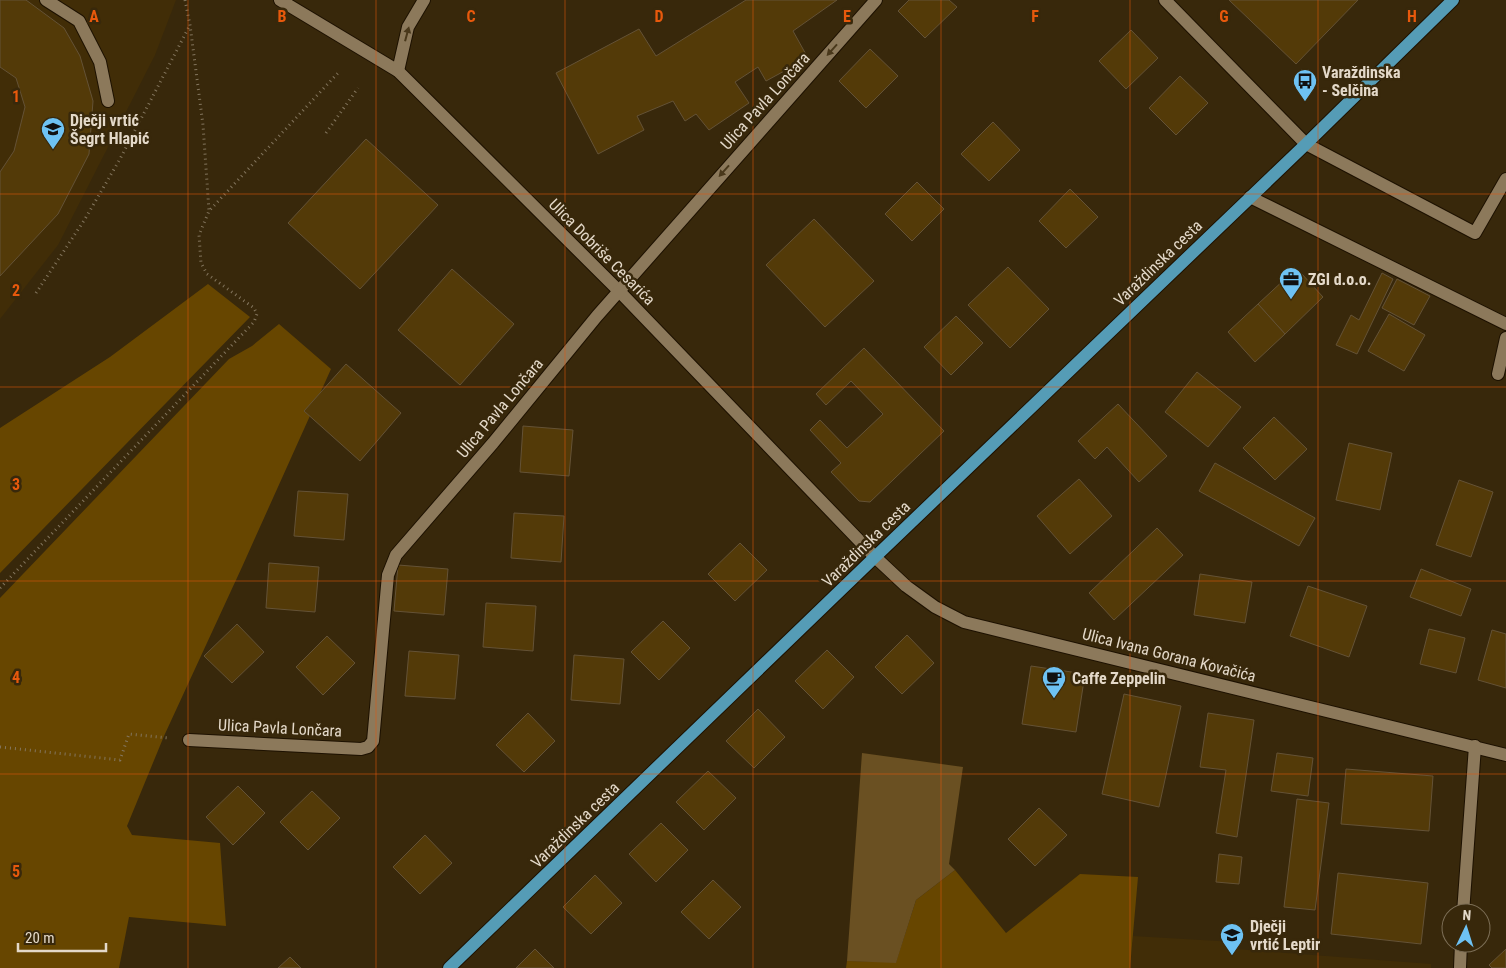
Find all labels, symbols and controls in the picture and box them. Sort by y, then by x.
text: A [89,7,99,26]
text: B [278,7,287,26]
text: C [466,7,476,26]
text: D [654,7,664,26]
text: E [843,7,851,26]
text: F [1031,7,1039,26]
text: G [1219,7,1229,26]
text: H [1407,7,1417,26]
one-way arrow [403,26,411,42]
one-way arrow [826,43,838,55]
street label: Ulica Pavla Lončara [716,49,814,153]
place label: Varaždinska - Selčina [1322,63,1401,100]
bus stop icon: Varaždinska - Selčina [1292,68,1318,102]
text: 1 [12,87,20,106]
place label: Dječji vrtić Šegrt Hlapić [70,111,149,148]
school or university icon: Dječji vrtić Šegrt Hlapić [40,116,66,150]
one-way arrow [719,165,730,178]
street label: Ulica Dobriše Cesarića [545,195,659,309]
street label: Varaždinska cesta [1110,216,1206,310]
office icon: ZGI d.o.o. [1278,266,1304,300]
place label: ZGI d.o.o. [1308,270,1371,289]
text: 2 [12,281,20,300]
street label: Ulica Pavla Lončara [453,354,547,462]
text: 3 [12,475,20,494]
street label: Varaždinska cesta [818,497,914,591]
street label: Ulica Ivana Gorana Kovačića [1080,624,1258,686]
cafe icon: Caffe Zeppelin [1041,665,1067,699]
text: 4 [12,668,20,687]
place label: Caffe Zeppelin [1072,669,1166,688]
street label: Ulica Pavla Lončara [218,715,342,741]
street label: Varaždinska cesta [527,778,623,872]
text: 5 [12,862,20,881]
north arrow [1441,903,1491,953]
text: N [1462,907,1472,923]
place label: Dječji vrtić Leptir [1250,917,1320,954]
scale bar [18,920,105,952]
school or university icon: Dječji vrtić Leptir [1219,922,1245,956]
text: 20 m [25,929,55,947]

